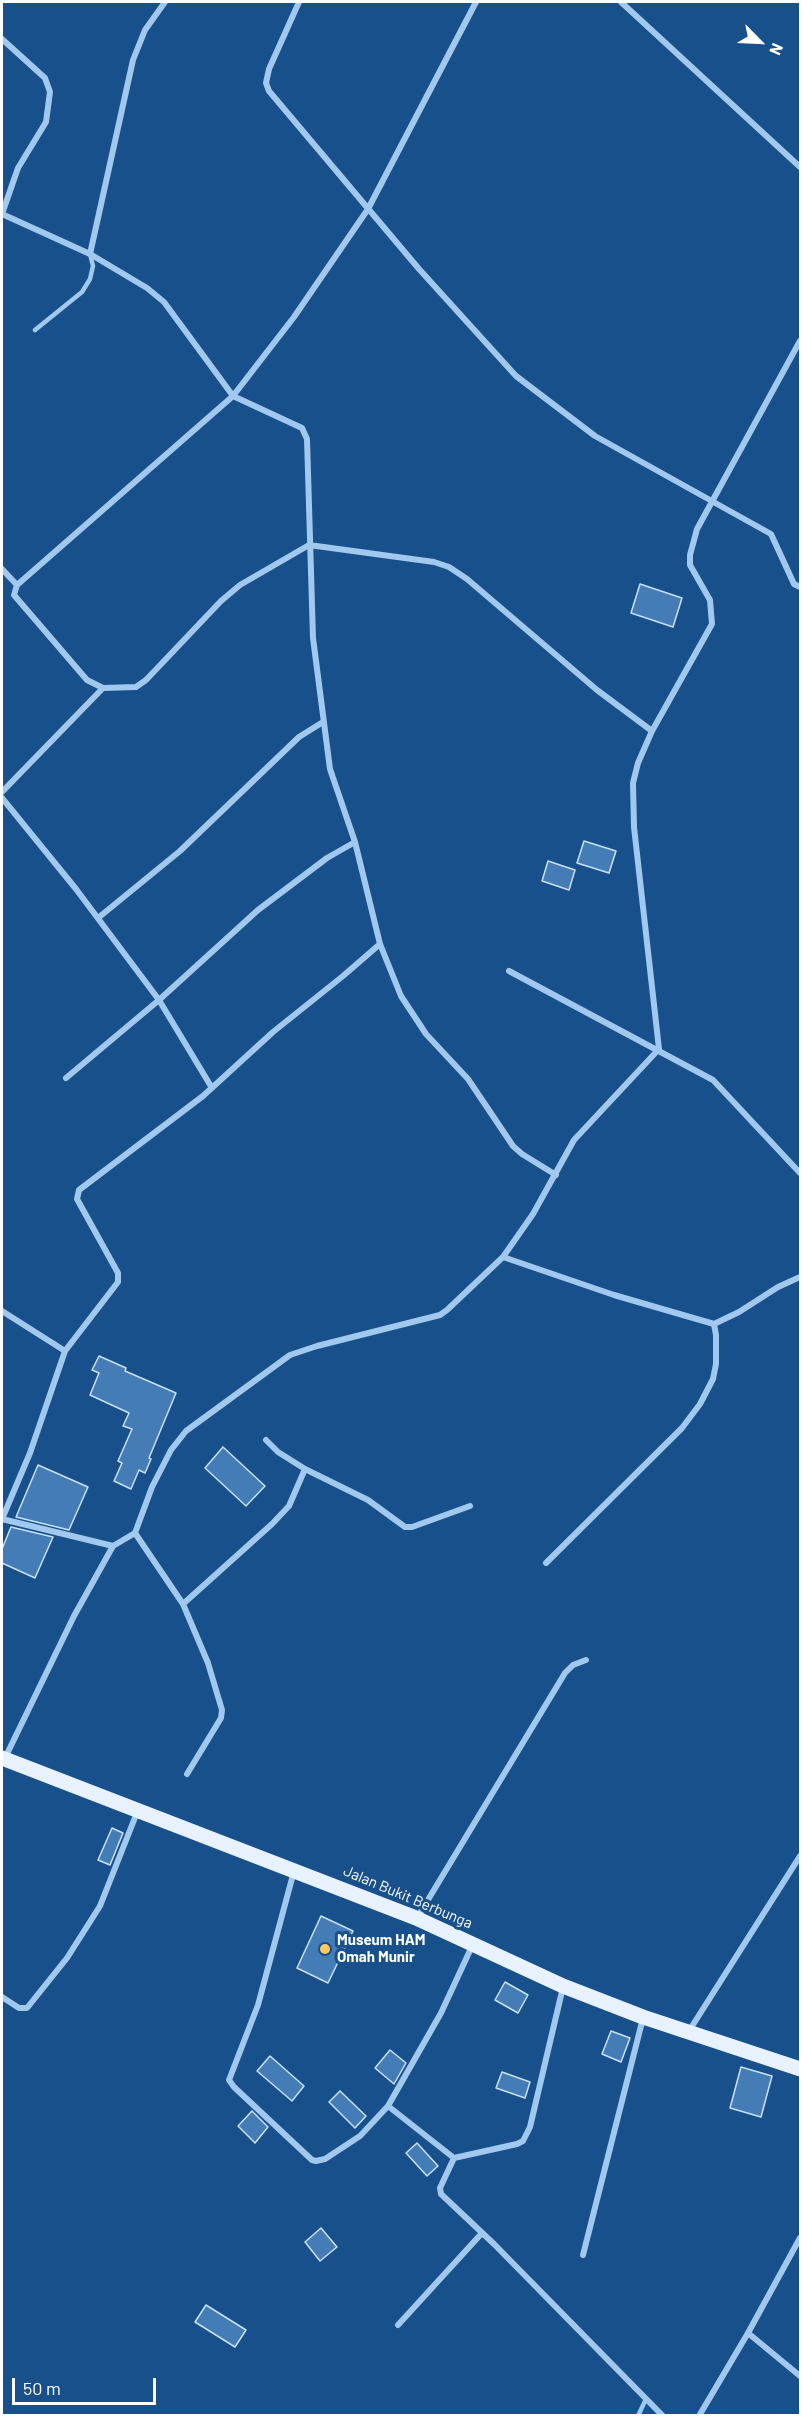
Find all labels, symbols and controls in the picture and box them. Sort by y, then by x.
north arrow [730,12,790,72]
text: N [766,41,788,58]
street label: Jalan Bukit Berbunga [341,1862,475,1932]
place label: Museum HAM Omah Munir [337,1931,426,1966]
marker: Museum HAM Omah Munir [318,1942,332,1956]
scale bar [15,2366,159,2404]
text: 50 m [23,2377,61,2399]

